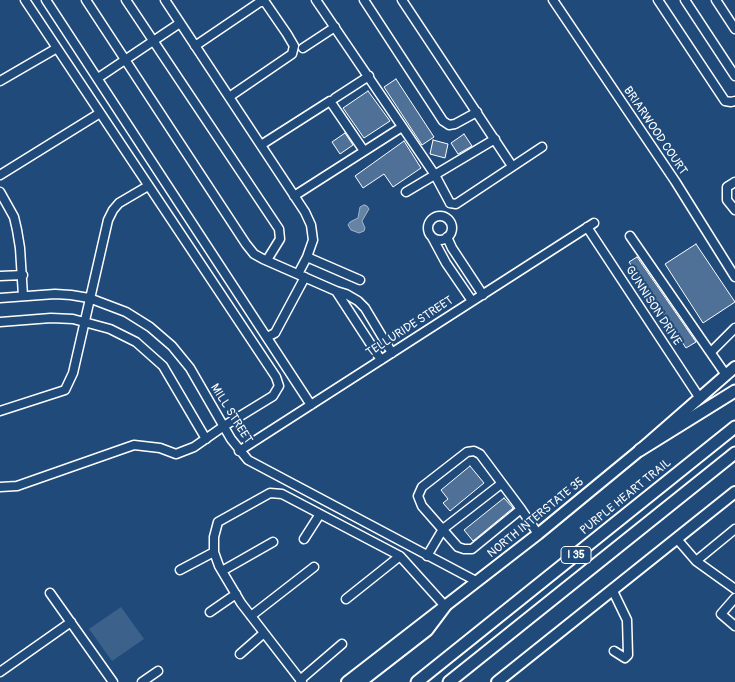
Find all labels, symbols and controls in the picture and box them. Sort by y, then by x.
street label: BRIARWOOD COURT [620,84,690,178]
street label: GUNNISON DRIVE [622,263,684,349]
street label: TELLURIDE STREET [364,294,456,360]
street label: MILL STREET [207,381,255,447]
street label: PURPLE HEART TRAIL [578,456,674,538]
street label: NORTH INTERSTATE 35 [485,475,587,561]
road number: I 35 [561,546,591,564]

